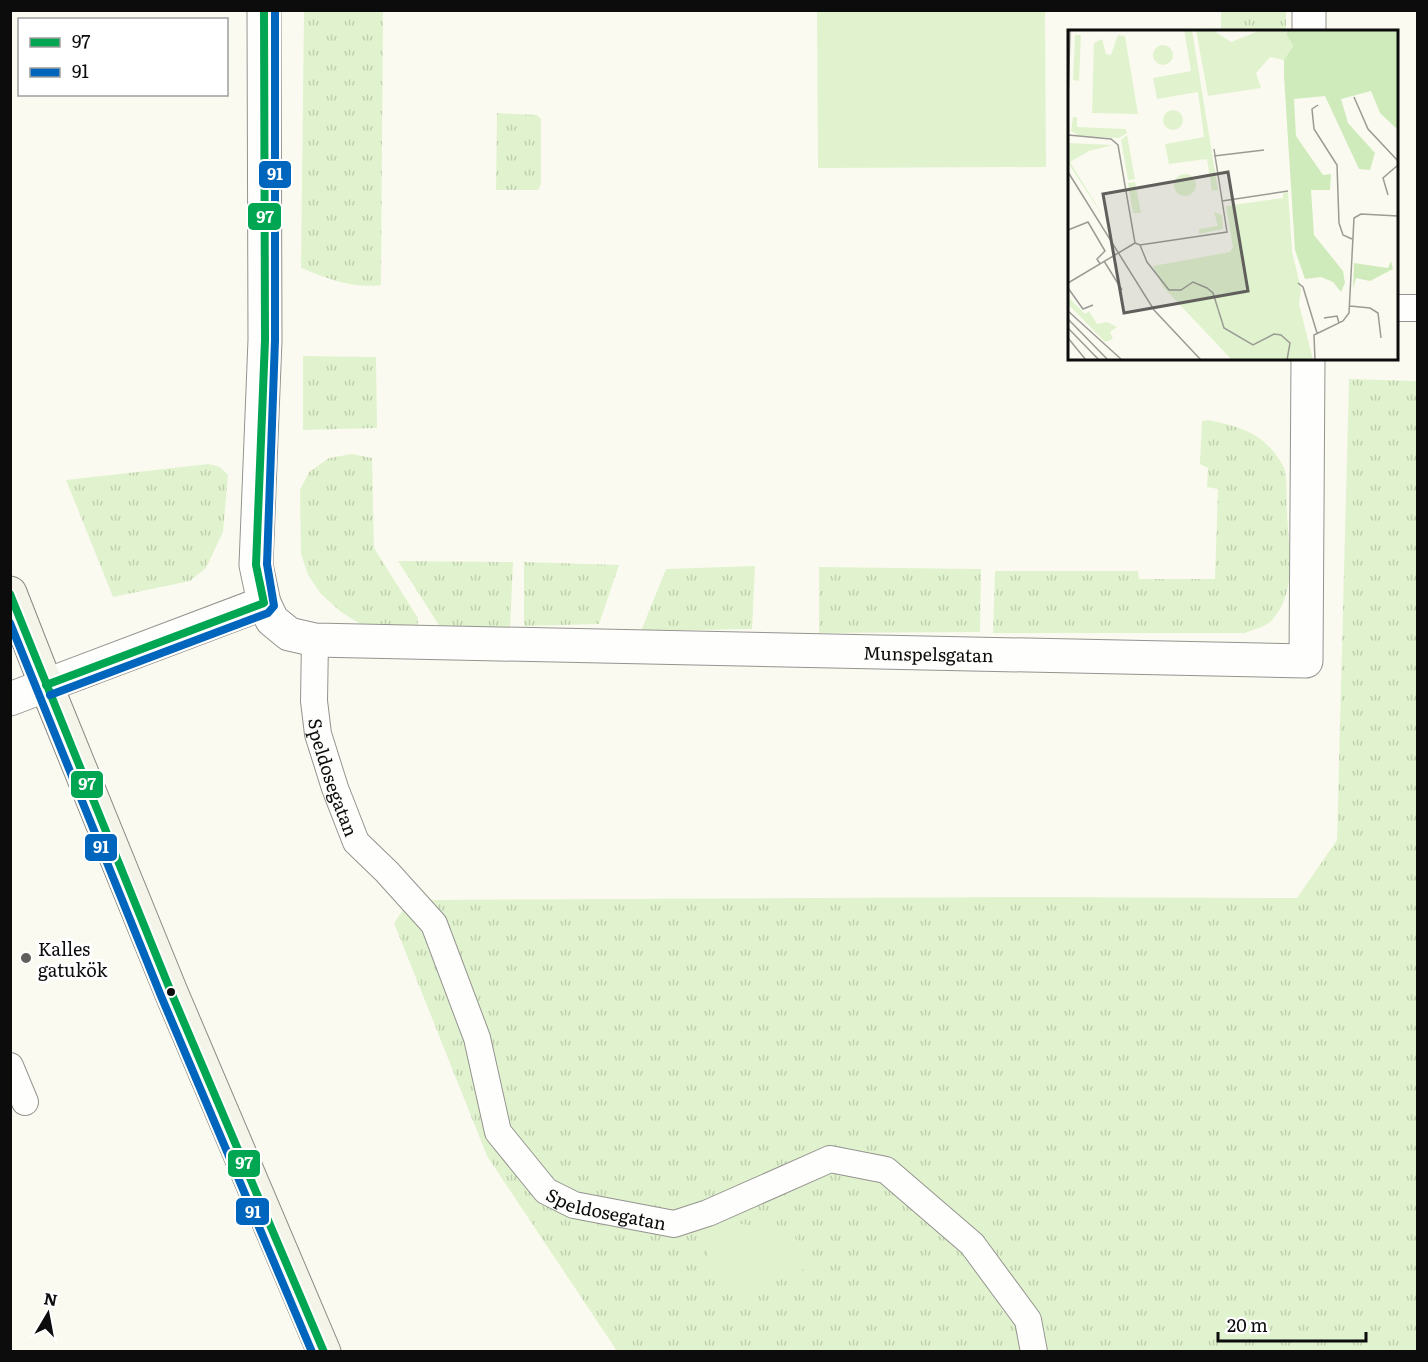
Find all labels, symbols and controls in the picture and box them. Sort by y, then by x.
legend [18,18,228,96]
text: 97 [72,27,90,54]
inset map [1068,30,1398,360]
text: 91 [72,57,89,84]
line badge: 91 [258,160,292,189]
text: 91 [267,161,283,185]
line badge: 97 [247,202,282,231]
text: 97 [256,204,274,228]
street label: Munspelsgatan [863,638,994,668]
street label: Speldosegatan [303,717,366,840]
line badge: 97 [70,770,104,799]
text: 97 [78,771,96,795]
line badge: 91 [84,833,118,862]
text: 91 [93,834,109,858]
place label: Kalles gatukök [38,935,109,983]
marker: Kalles gatukök [19,951,33,965]
unlabelled marker [165,986,177,998]
line badge: 97 [227,1149,261,1178]
text: 97 [235,1150,253,1174]
street label: Speldosegatan [542,1180,669,1236]
line badge: 91 [235,1197,270,1226]
text: 91 [245,1199,261,1223]
north arrow [18,1284,78,1344]
text: N [42,1285,59,1311]
scale bar [1218,1305,1366,1343]
text: 20 m [1227,1311,1268,1338]

